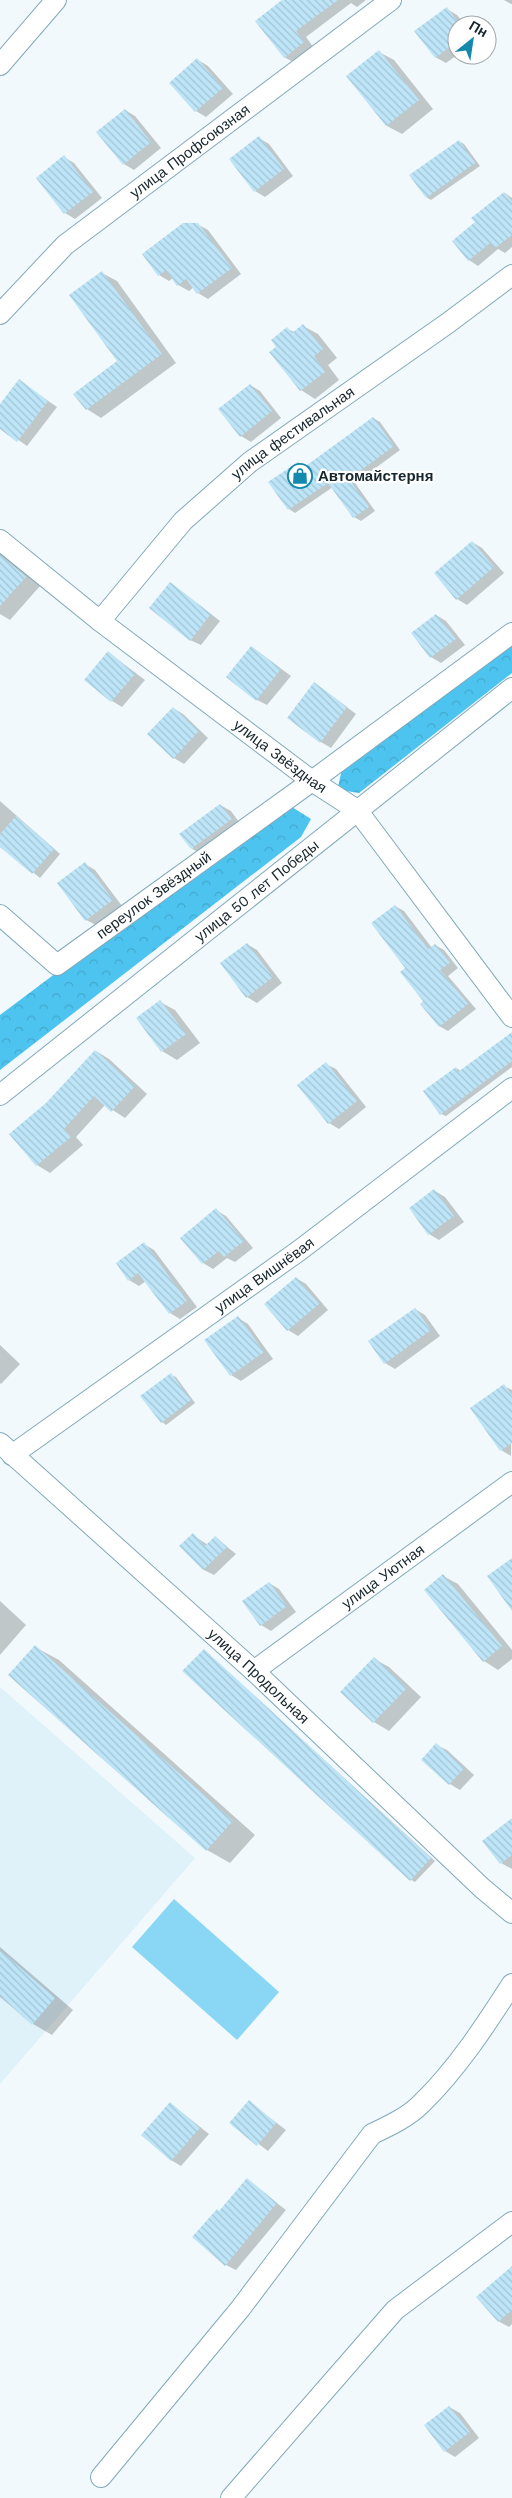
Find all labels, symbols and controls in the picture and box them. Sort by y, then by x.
north arrow [447,15,497,65]
text: Пн [466,17,491,40]
street label: улица Профсоюзная [126,100,253,202]
street label: улица фестивальная [228,383,358,483]
shop icon: Автомайстерня [287,463,313,489]
place label: Автомайстерня [318,467,433,485]
street label: улица Звёздная [230,716,330,797]
street label: улица 50 лет Победы [191,836,322,946]
street label: переулок Звёздный [93,848,215,943]
street label: улица Вишнёвая [211,1234,318,1317]
street label: улица Уютная [338,1540,428,1613]
street label: улица Продольная [204,1625,313,1728]

